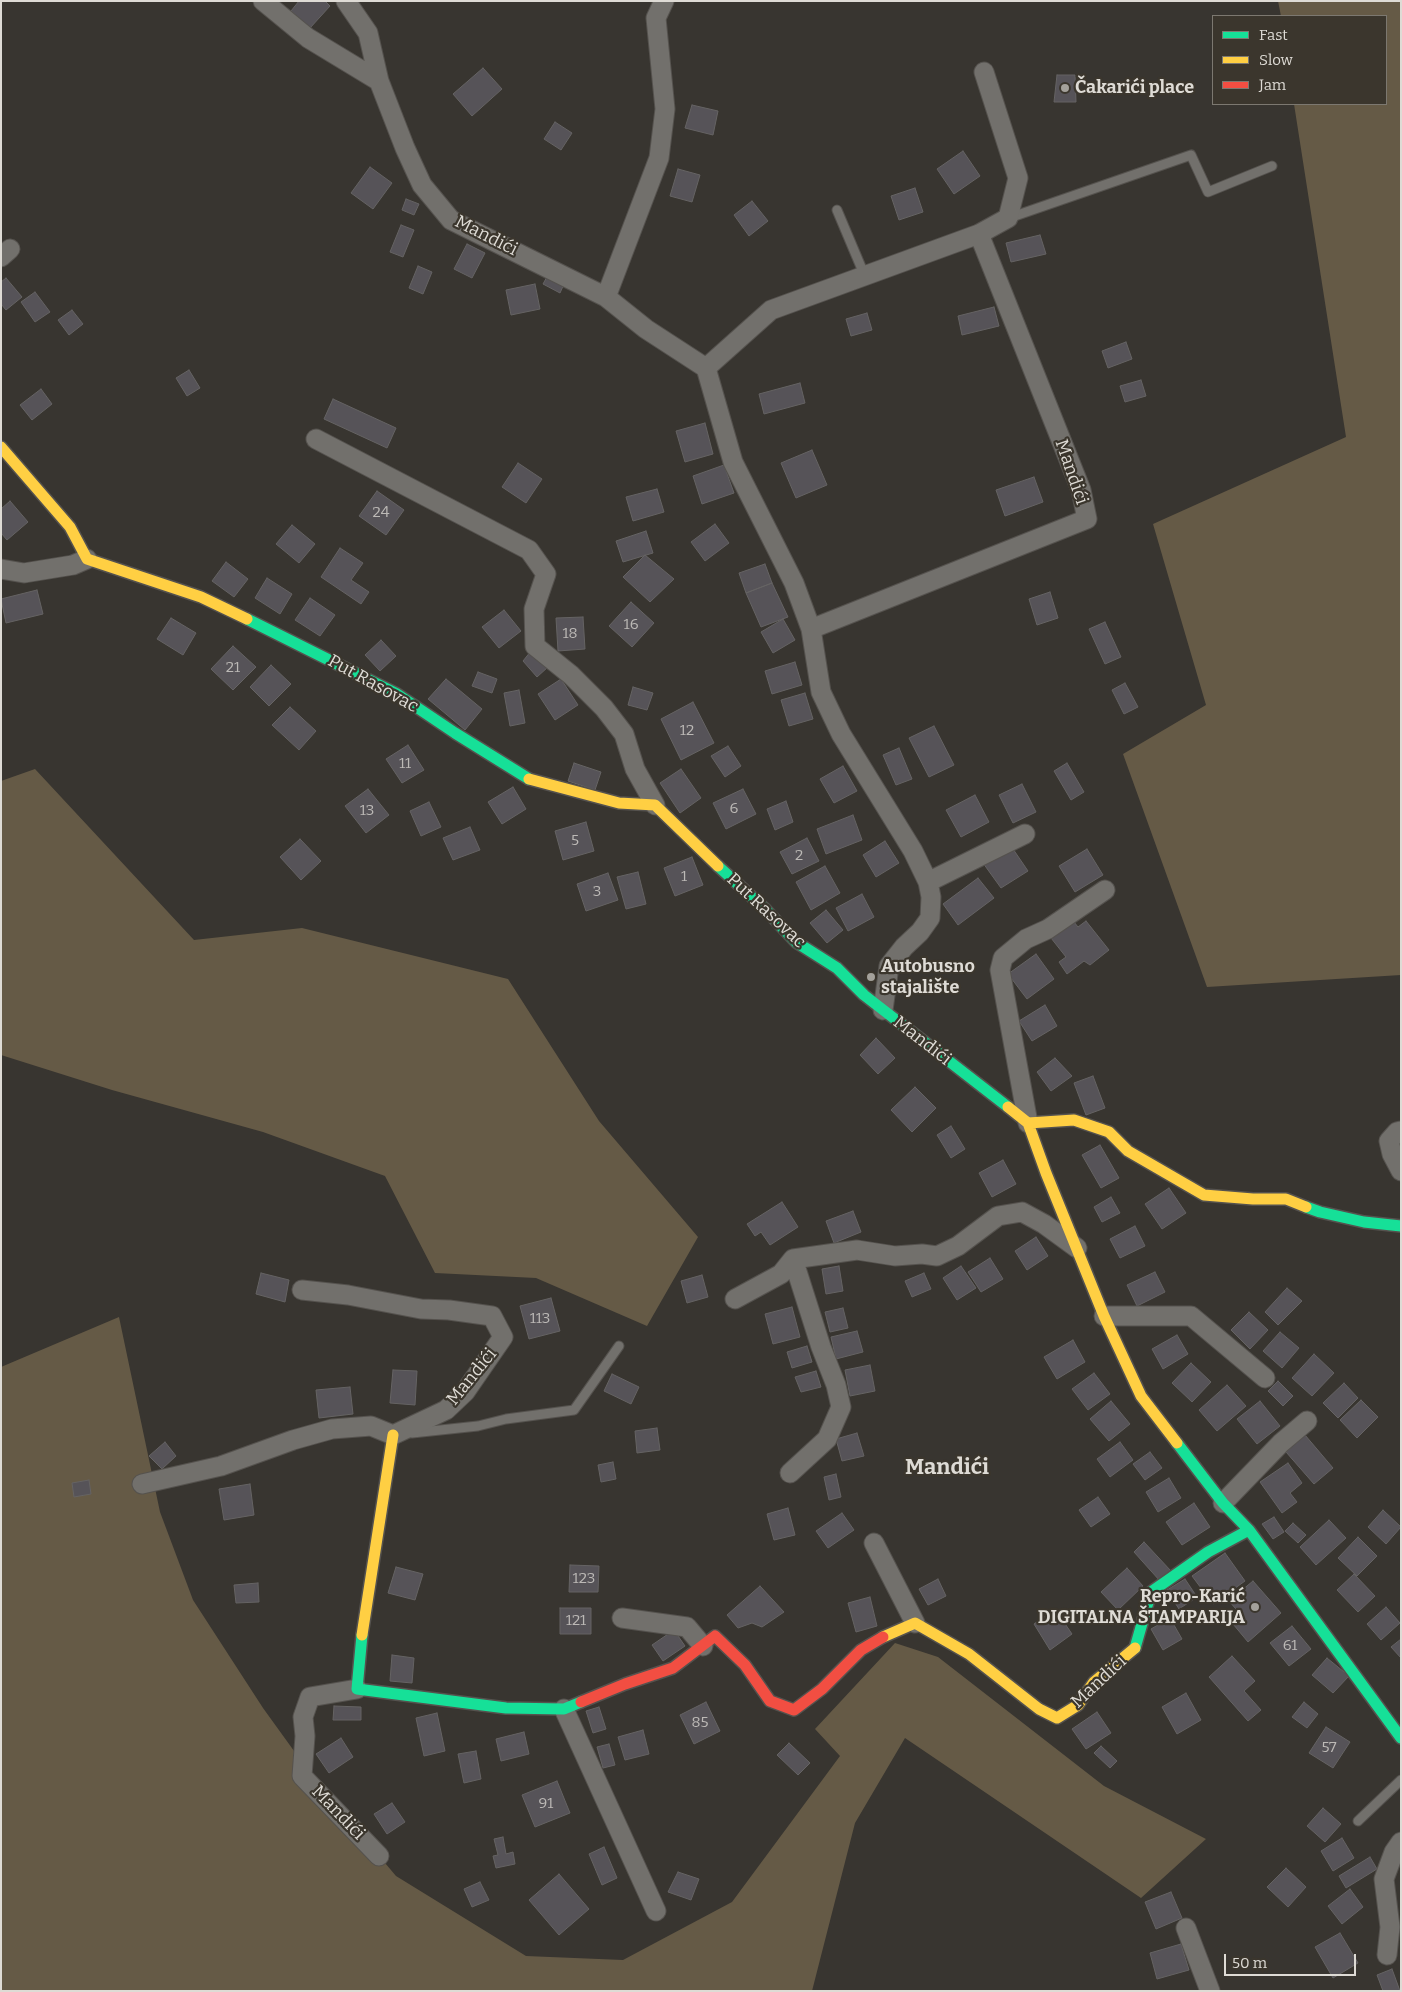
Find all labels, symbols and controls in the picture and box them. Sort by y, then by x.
legend [1212,15,1387,105]
text: Fast [1259,26,1288,44]
text: Slow [1259,51,1293,69]
text: Jam [1259,76,1286,94]
place label: Čakarići place [1075,77,1194,99]
marker: Čakarići place [1059,82,1071,94]
street label: Mandići [451,211,521,261]
street label: Mandići [1050,437,1092,507]
house number: 24 [373,504,389,522]
house number: 16 [624,616,638,634]
house number: 18 [562,625,578,643]
street label: Put Rasovac [324,650,422,718]
house number: 21 [226,659,240,677]
house number: 12 [680,722,694,740]
house number: 11 [399,755,411,773]
house number: 6 [730,800,738,818]
house number: 13 [360,802,374,820]
house number: 5 [571,832,579,850]
house number: 2 [795,847,803,865]
house number: 1 [681,868,687,886]
street label: Put Rasovac [722,869,810,953]
house number: 3 [593,883,601,901]
place label: Autobusno stajalište [881,956,975,999]
marker: Autobusno stajalište [865,971,877,983]
street label: Mandići [889,1012,955,1070]
house number: 113 [530,1310,550,1328]
street label: Mandići [442,1344,502,1410]
district label: Mandići [905,1455,989,1481]
house number: 123 [573,1570,595,1588]
place label: Repro-Karić DIGITALNA ŠTAMPARIJA [1038,1586,1245,1628]
marker: Repro-Karić DIGITALNA ŠTAMPARIJA [1249,1601,1261,1613]
house number: 121 [566,1612,586,1630]
house number: 61 [1283,1637,1297,1655]
street label: Mandići [1067,1651,1131,1713]
house number: 85 [691,1714,709,1732]
house number: 57 [1321,1739,1337,1757]
street label: Mandići [307,1781,369,1845]
house number: 91 [539,1795,553,1813]
scale bar [1227,1944,1360,1976]
text: 50 m [1232,1954,1267,1972]

